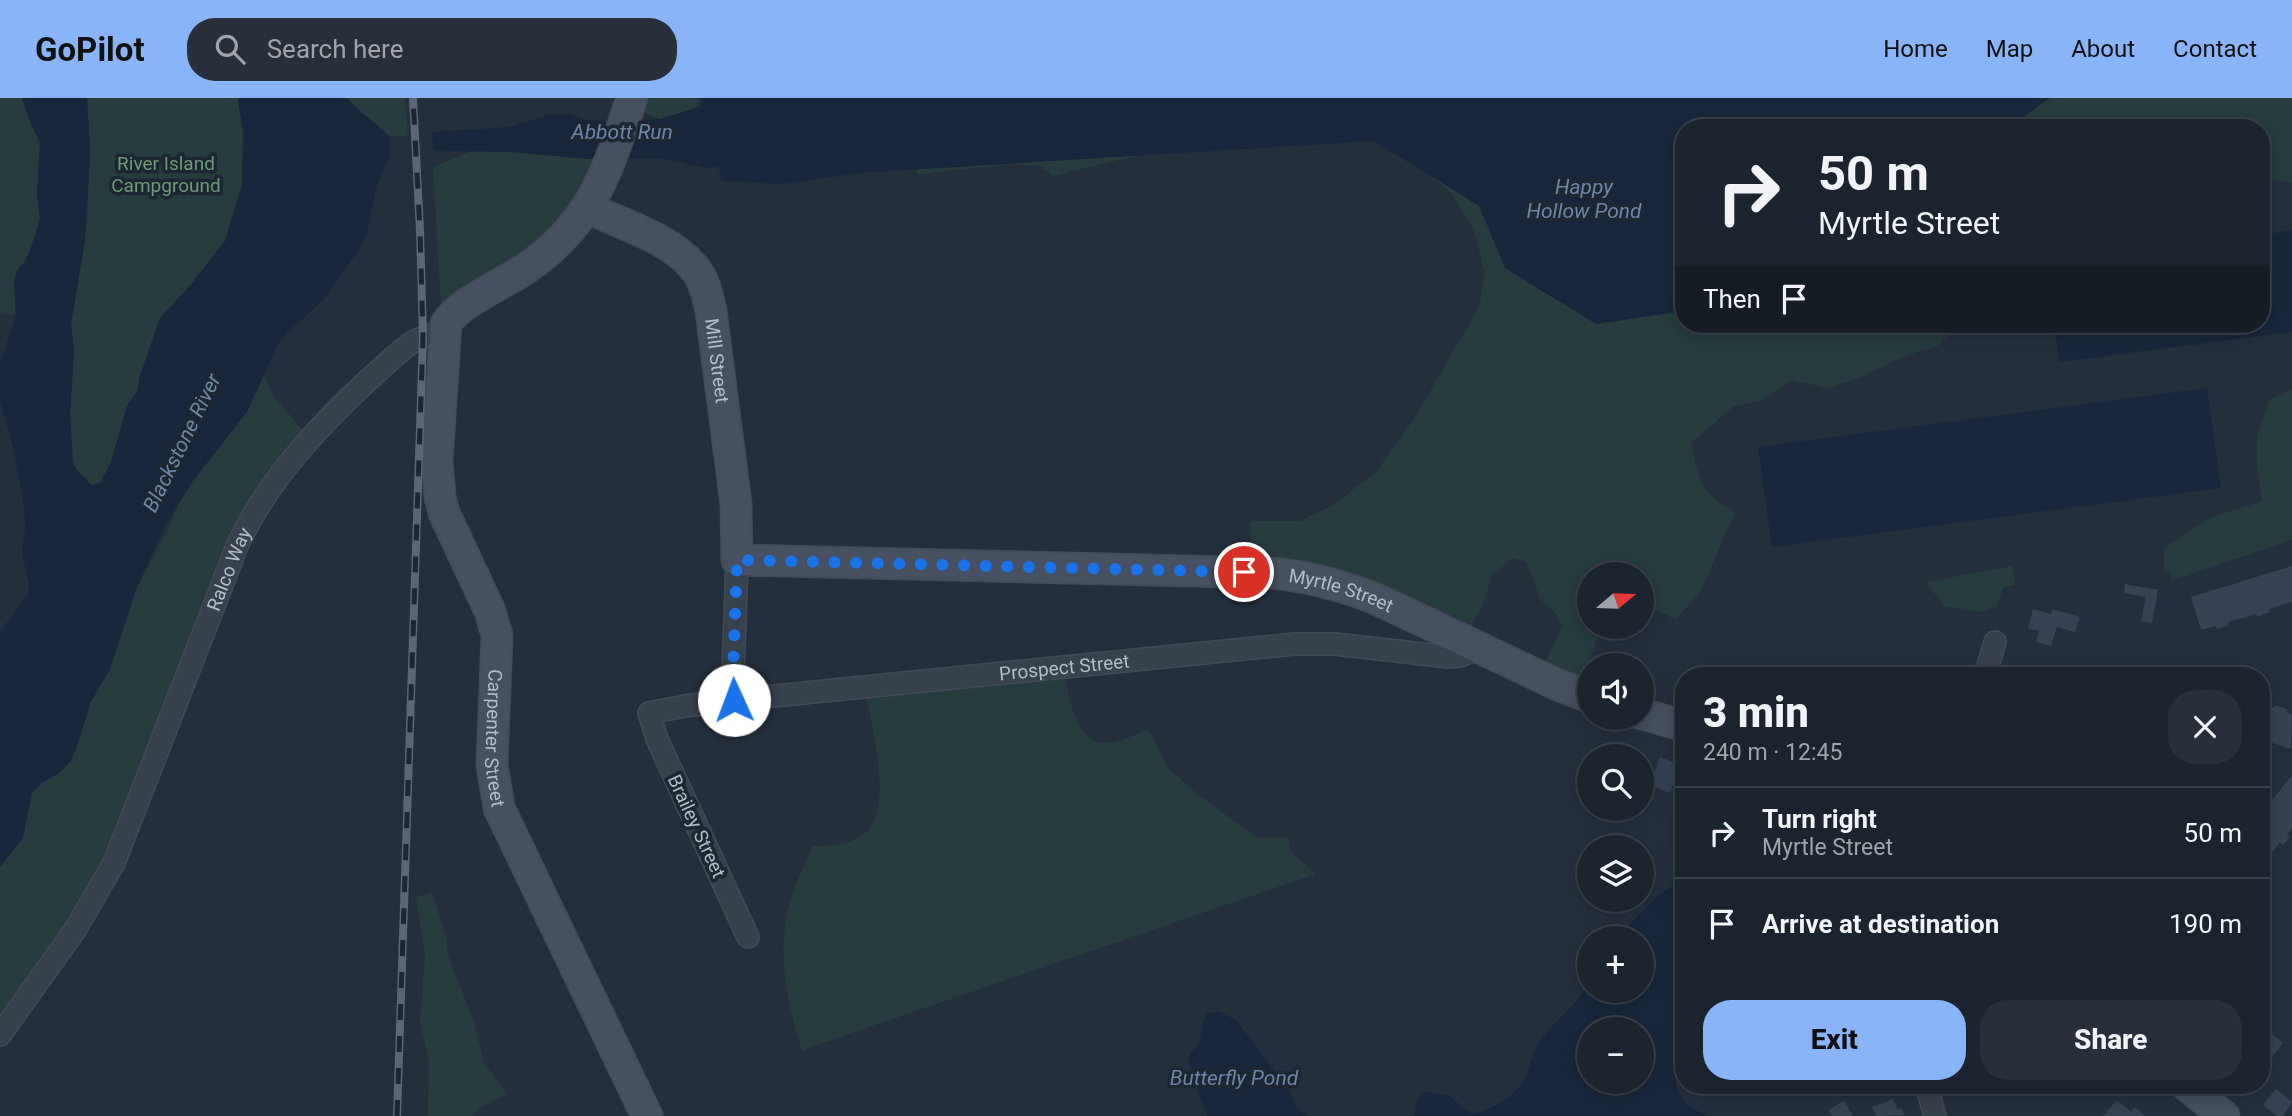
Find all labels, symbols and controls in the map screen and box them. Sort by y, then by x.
search box [187,18,677,81]
text: GoPilot [35,30,145,69]
icon: search [211,30,249,68]
text: Search here [267,34,403,64]
text: Home [1883,35,1948,63]
text: Map [1986,35,2033,63]
text: About [2071,35,2135,63]
text: Contact [2173,35,2257,63]
water label: Abbott Run [570,120,673,144]
text: 50 m [1818,145,1929,202]
icon: right [1703,147,1794,238]
park label: River Island Campground [111,152,221,197]
water label: Happy Hollow Pond [1526,175,1642,223]
text: Myrtle Street [1818,204,2000,242]
icon: arrive [1775,280,1813,318]
text: Then [1703,284,1761,314]
street label: Mill Street [700,317,734,405]
water label: Blackstone River [138,369,226,516]
street label: Ralco Way [202,524,256,614]
pin [1214,542,1274,602]
icon: arrive [1225,553,1263,591]
north arrow [1577,562,1654,639]
map controls [1577,562,1654,1094]
street label: Myrtle Street [1287,564,1397,617]
street label: Prospect Street [998,650,1130,685]
button: sound [1577,653,1654,730]
position arrow [697,663,771,737]
street label: Carpenter Street [480,669,510,809]
text: 3 min [1703,688,1809,737]
button: close [2168,690,2242,764]
text: 240 m · 12:45 [1703,739,1842,766]
button: search [1577,744,1654,821]
street label: Brailey Street [663,771,730,881]
text: Turn right [1762,804,1877,834]
icon: right [1703,814,1741,852]
text: 50 m [2184,818,2242,848]
text: Myrtle Street [1762,834,1893,861]
button: layers [1577,835,1654,912]
icon: arrive [1703,905,1741,943]
text: Arrive at destination [1762,909,1999,939]
text: 190 m [2169,909,2242,939]
button: + [1577,926,1654,1003]
button: Exit [1703,1000,1966,1080]
button: Share [1980,1000,2242,1080]
button: − [1577,1017,1654,1094]
water label: Butterfly Pond [1170,1066,1299,1090]

